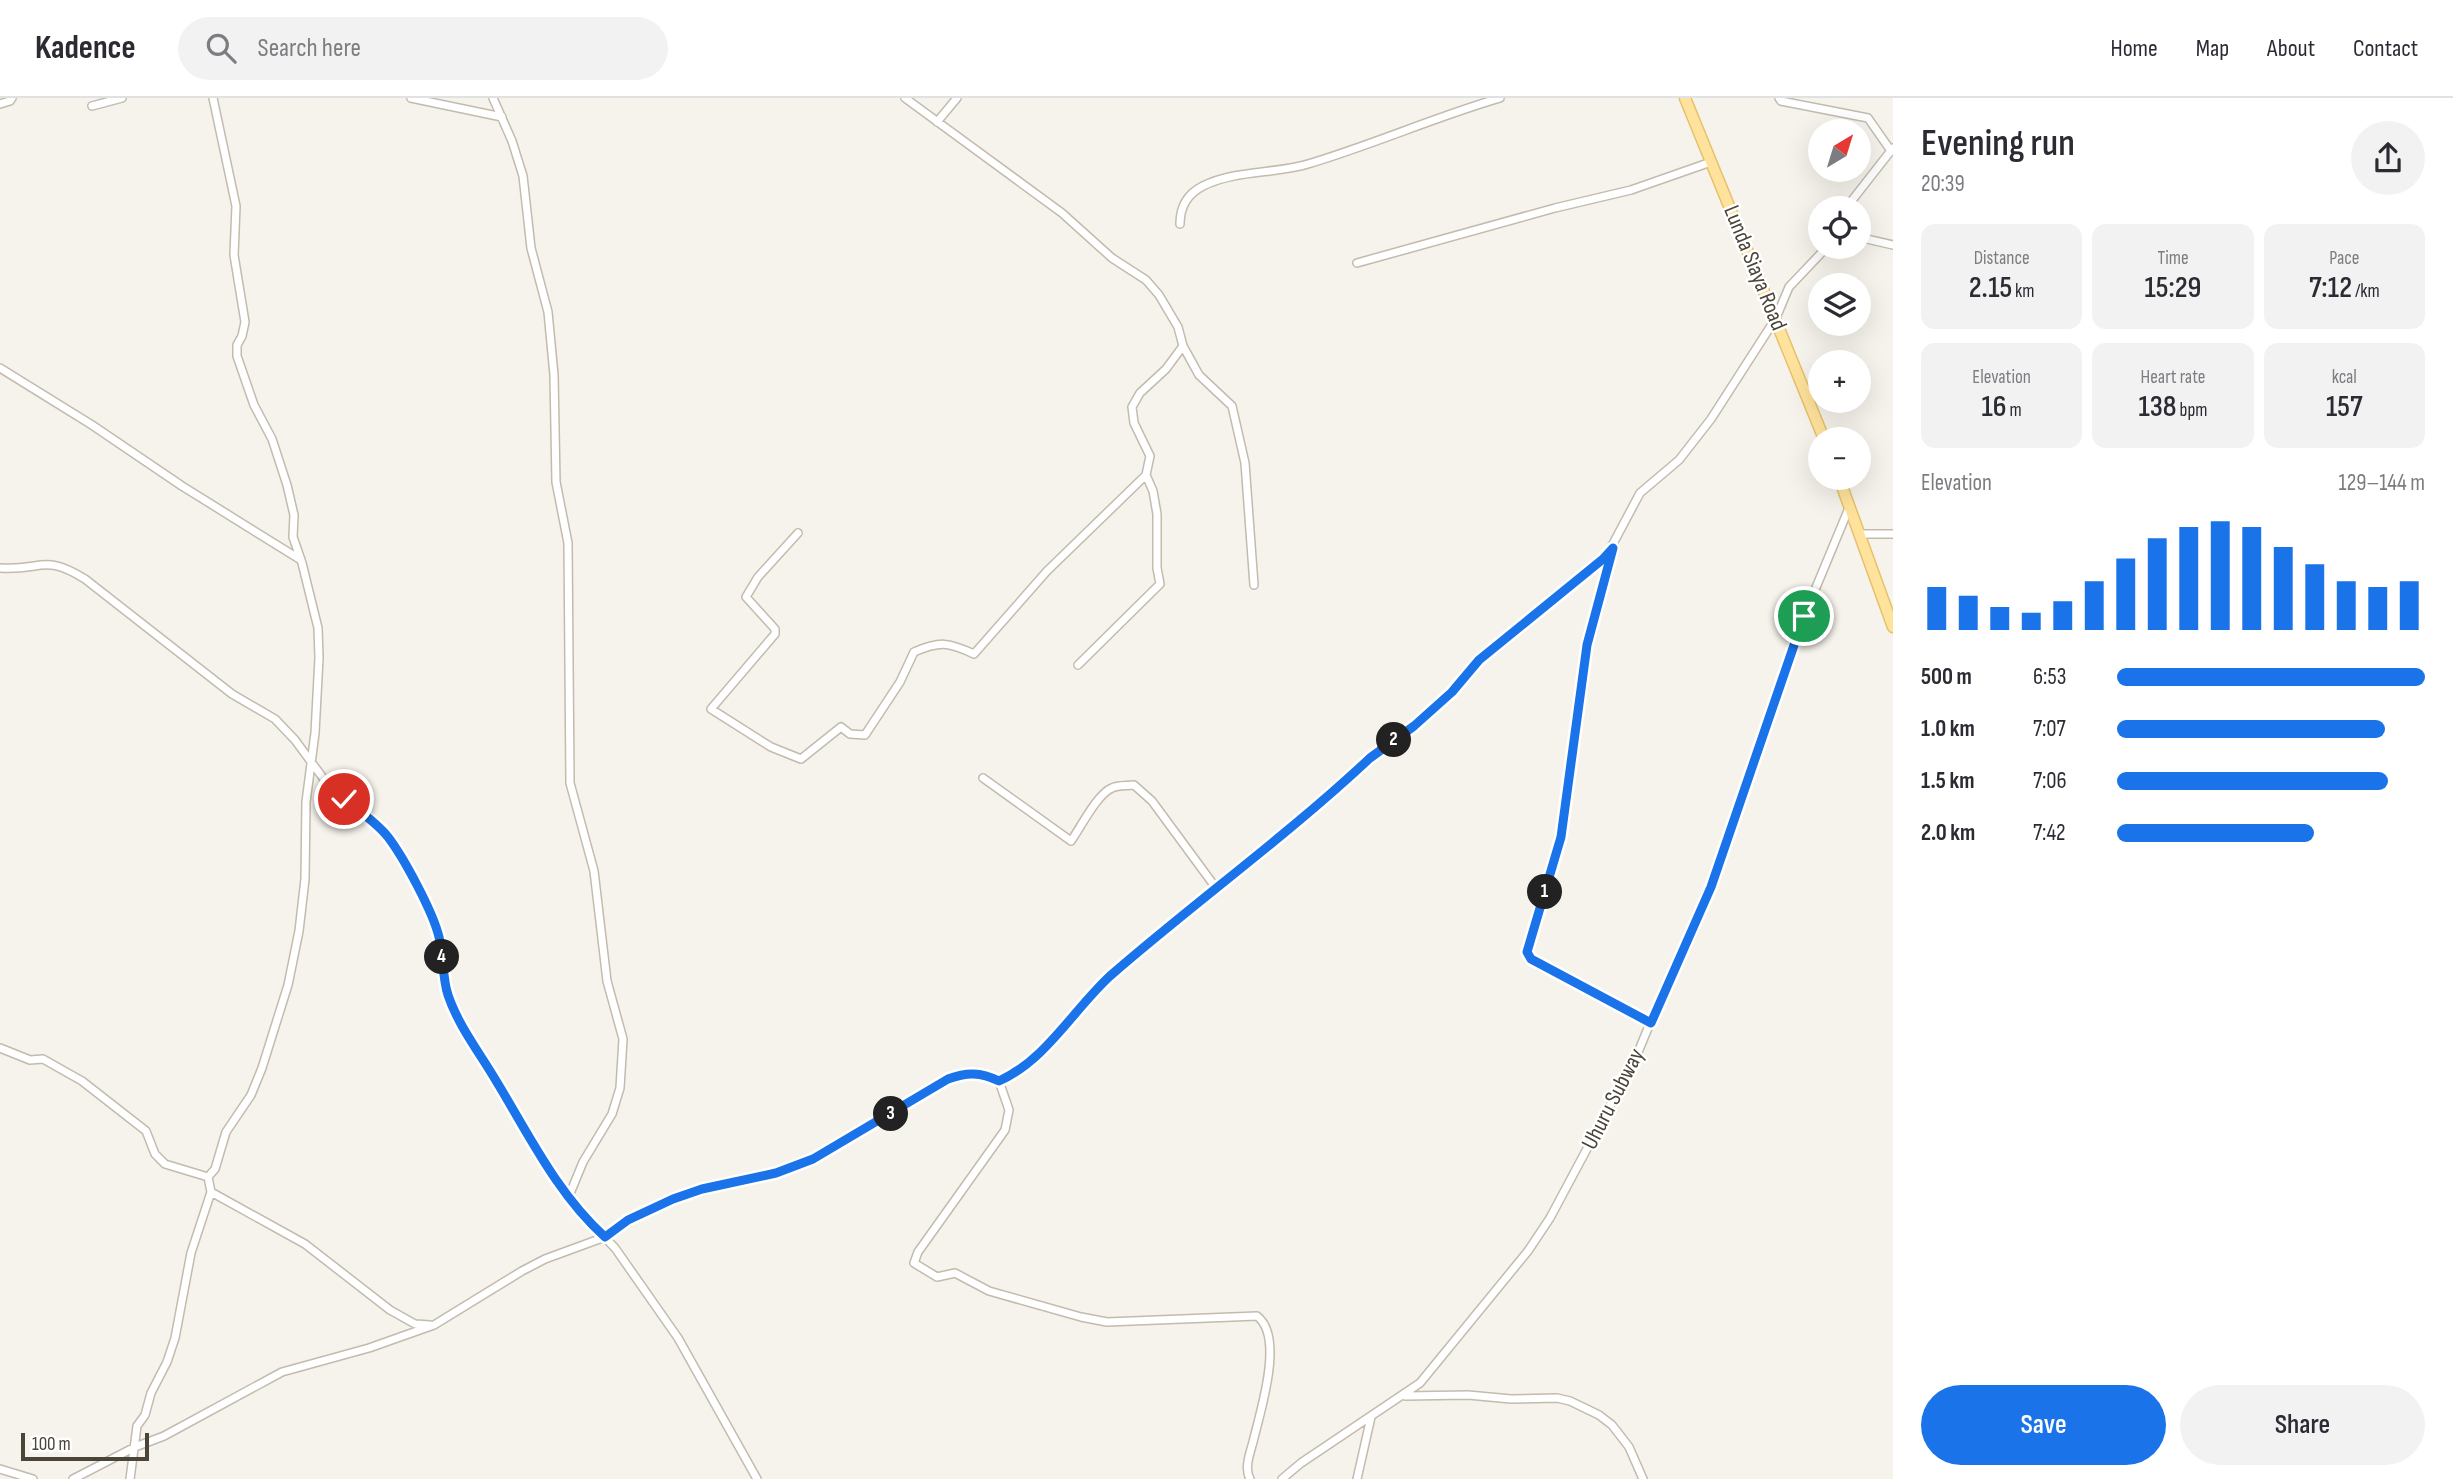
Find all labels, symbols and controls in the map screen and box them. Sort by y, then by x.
search box [178,17,668,80]
text: Kadence [35,28,136,68]
icon: search [202,29,240,67]
text: Search here [258,33,361,64]
text: Home [2110,34,2158,63]
text: Map [2196,34,2229,63]
text: About [2267,34,2315,63]
text: Contact [2353,34,2418,63]
north arrow [1808,119,1871,182]
map controls [1808,119,1871,490]
text: Evening run [1921,121,2075,166]
button: share [2351,121,2425,195]
text: 20:39 [1921,170,1965,198]
button: locate [1808,196,1871,259]
street label: Lunda Siaya Road [1717,201,1793,335]
text: Distance [1974,247,2030,270]
text: Time [2157,247,2189,270]
text: Pace [2329,247,2359,270]
text: 2.15 [1969,270,2012,306]
text: 15:29 [2145,270,2201,306]
text: 7:12 [2309,270,2352,306]
button: layers [1808,273,1871,336]
text: km [2012,280,2035,303]
text: /km [2352,280,2380,303]
button: + [1808,350,1871,413]
text: Elevation [1972,366,2031,389]
text: Heart rate [2141,366,2205,389]
text: kcal [2332,366,2357,389]
text: 16 [1982,389,2007,425]
text: 138 [2138,389,2177,425]
text: 157 [2326,389,2363,425]
text: m [2007,399,2022,422]
text: bpm [2177,399,2208,422]
button: − [1808,427,1871,490]
text: Elevation [1921,469,1992,497]
text: 129–144 m [2338,469,2425,497]
pin [1774,586,1834,646]
icon: arrive [1785,597,1823,635]
text: 500 m [1921,663,1972,691]
text: 6:53 [2033,663,2066,691]
text: 1.0 km [1921,715,1975,743]
text: 7:07 [2033,715,2066,743]
pin: 2 [1376,722,1412,758]
text: 2 [1389,728,1398,751]
text: 1.5 km [1921,767,1974,795]
text: 7:06 [2033,767,2067,795]
pin [314,769,374,829]
icon: check [325,780,363,818]
text: 2.0 km [1921,819,1975,847]
text: 7:42 [2033,819,2066,847]
pin: 1 [1528,874,1562,910]
text: 1 [1541,880,1548,903]
pin: 4 [424,940,460,974]
text: 4 [437,945,446,968]
street label: Uhuru Subway [1576,1044,1650,1154]
pin: 3 [874,1096,908,1132]
text: 3 [886,1102,895,1125]
button: Save [1921,1385,2166,1465]
button: Share [2180,1385,2425,1465]
scale bar [21,1430,149,1462]
text: 100 m [32,1433,71,1456]

